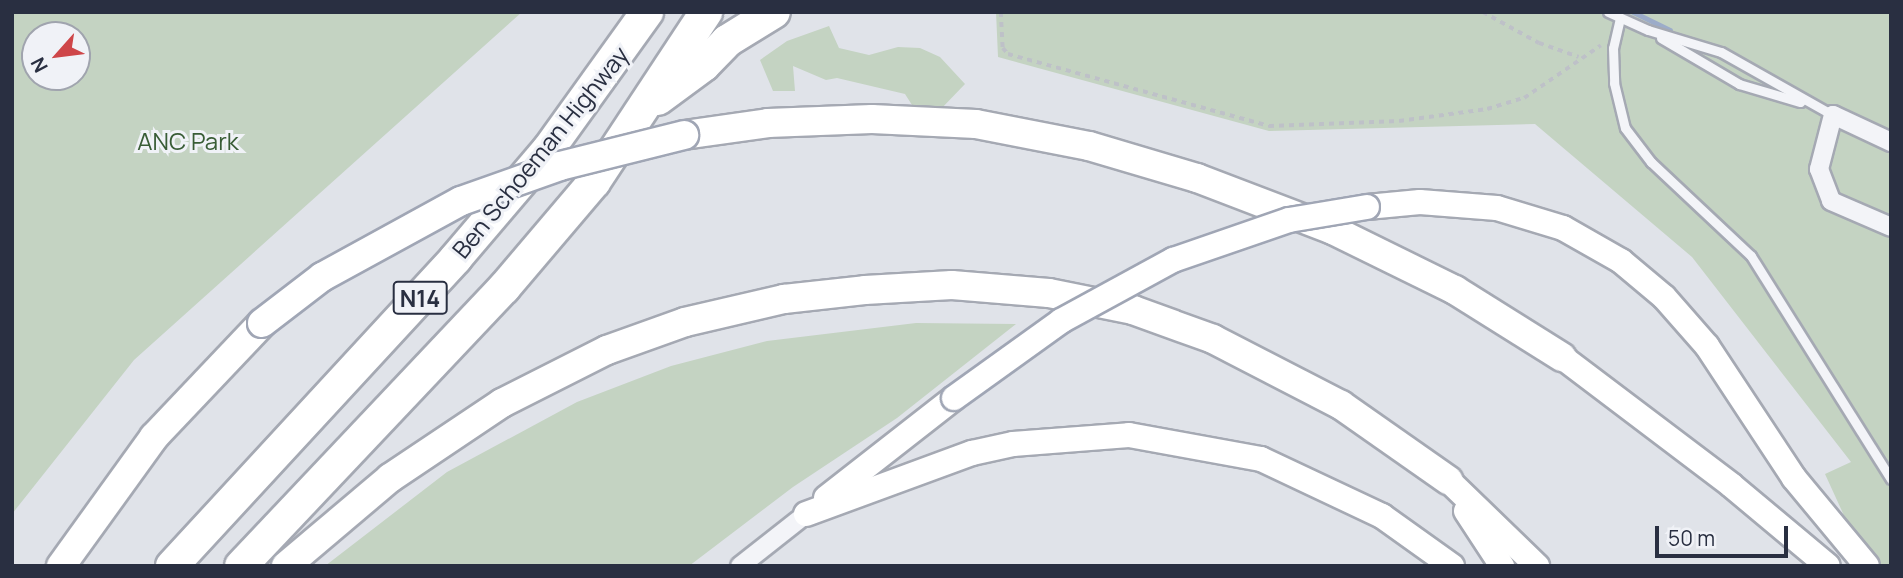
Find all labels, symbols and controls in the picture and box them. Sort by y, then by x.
north arrow [21,21,91,91]
street label: Ben Schoeman Highway [446,40,634,264]
text: N [25,53,54,77]
park label: ANC Park [137,127,239,155]
road number: N14 [392,278,448,318]
scale bar [1658,512,1791,556]
text: 50 m [1668,524,1715,552]

